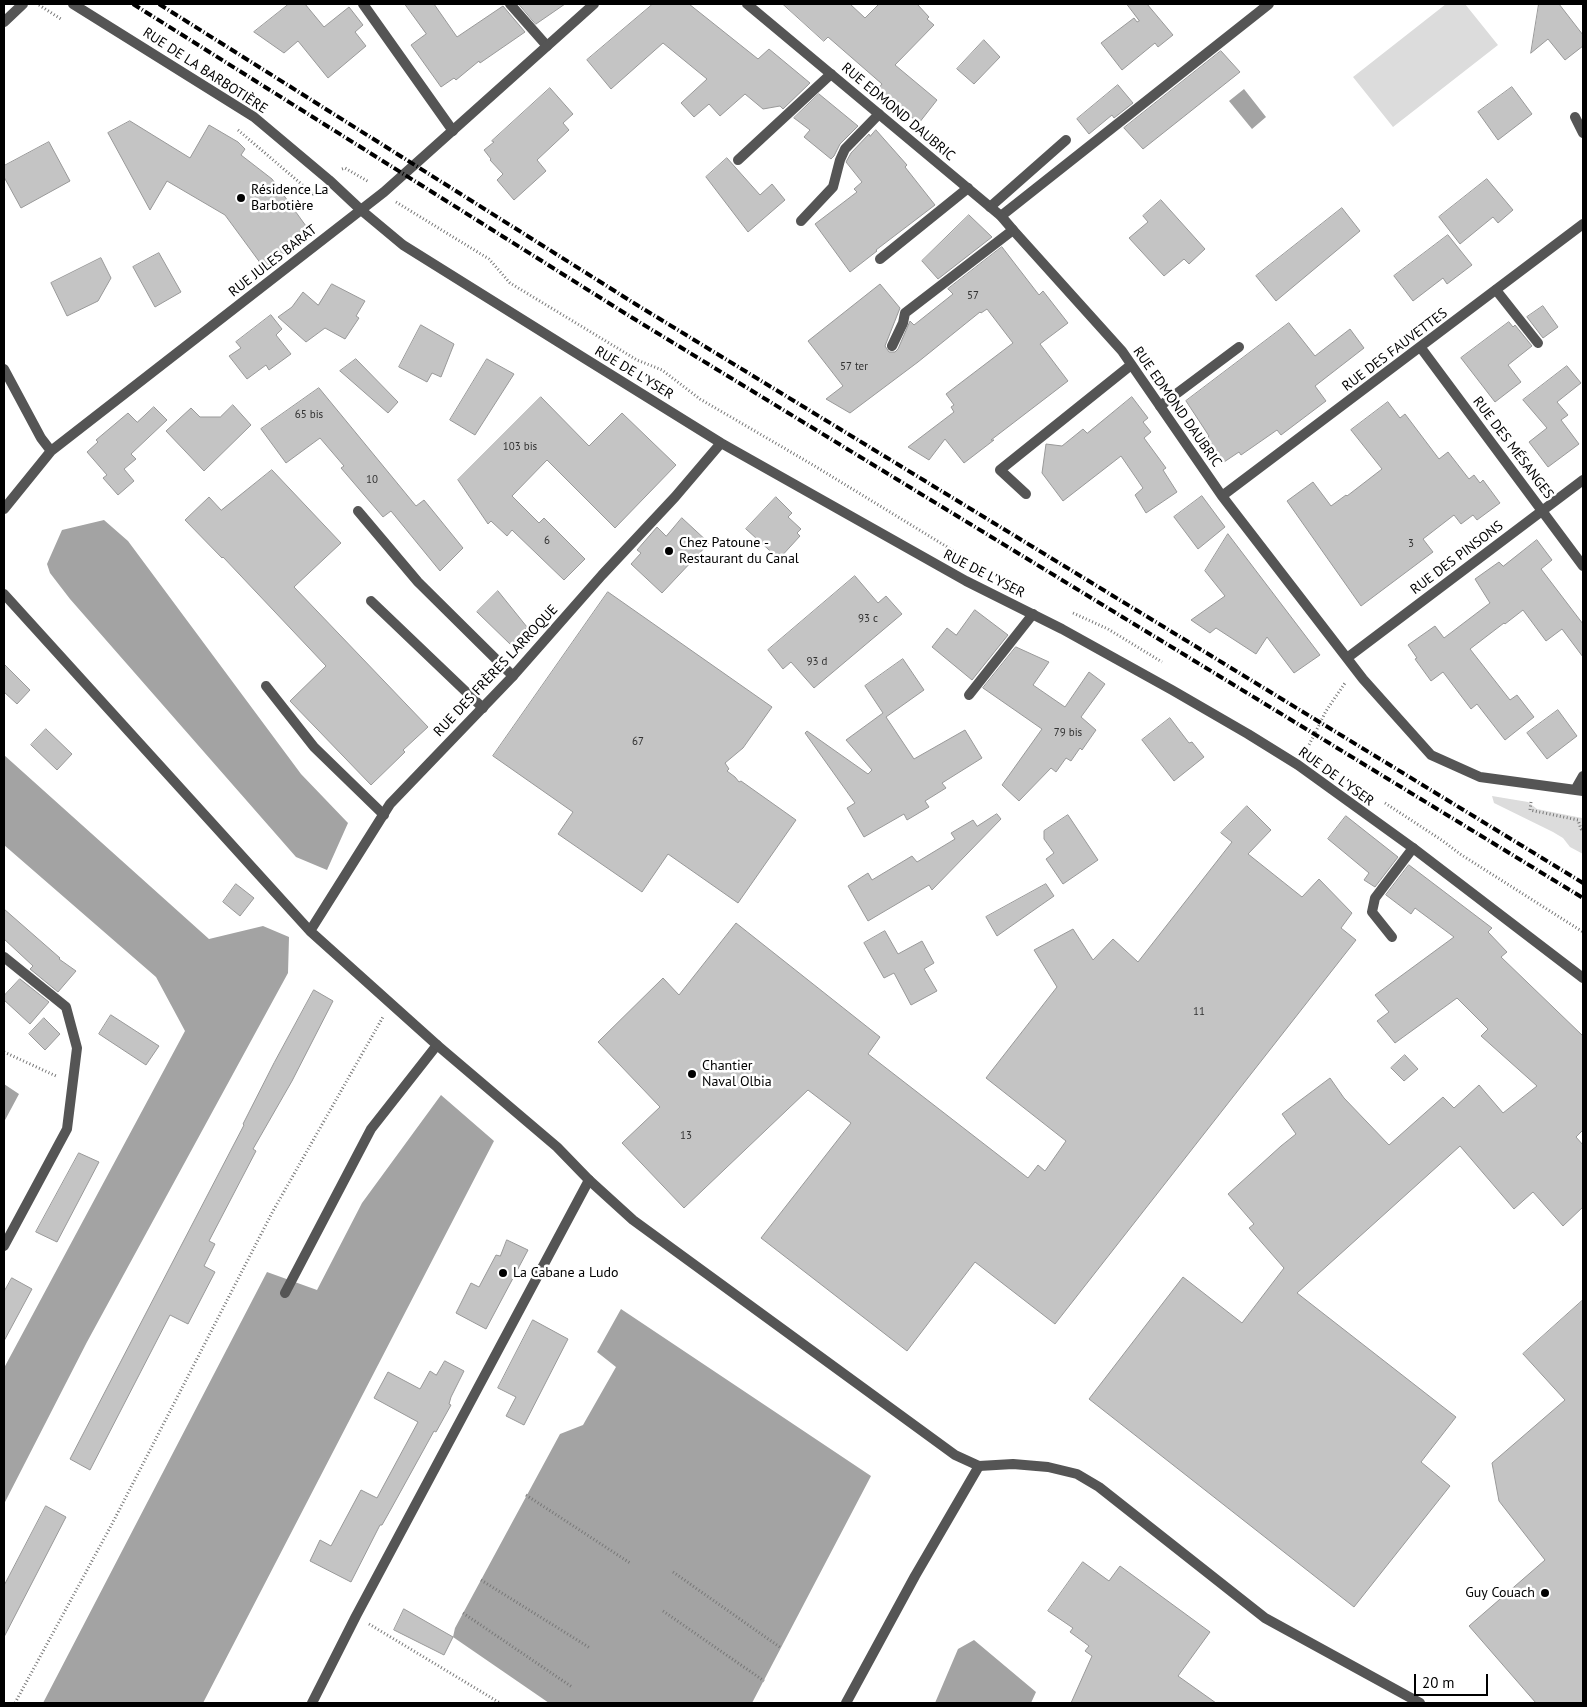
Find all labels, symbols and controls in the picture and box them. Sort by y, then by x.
street label: RUE DE LA BARBOTIÈRE [139,24,271,118]
street label: RUE EDMOND DAUBRIC [838,60,958,164]
place label: Résidence La Barbotière [251,182,328,214]
marker: Résidence La Barbotière [235,192,247,204]
street label: RUE JULES BARAT [226,221,320,301]
house number: 57 [967,289,979,303]
street label: RUE DES FAUVETTES [1339,305,1451,395]
street label: RUE DE L'YSER [591,343,677,403]
street label: RUE EDMOND DAUBRIC [1129,344,1225,470]
house number: 57 ter [840,360,868,374]
street label: RUE DES MÉSANGES [1469,394,1557,502]
house number: 65 bis [295,408,323,422]
house number: 103 bis [503,440,537,454]
house number: 10 [366,473,378,487]
street label: RUE DES PINSONS [1407,518,1507,598]
house number: 6 [544,534,550,548]
place label: Chez Patoune - Restaurant du Canal [679,535,799,568]
house number: 3 [1408,537,1414,551]
marker: Chez Patoune - Restaurant du Canal [663,545,675,557]
street label: RUE DE L'YSER [940,546,1028,602]
street label: RUE DES FRÈRES LARROQUE [431,602,561,740]
house number: 93 c [858,612,878,626]
house number: 93 d [807,655,827,669]
house number: 79 bis [1054,726,1082,740]
house number: 67 [632,735,644,749]
street label: RUE DE L'YSER [1295,744,1377,810]
house number: 11 [1193,1005,1205,1019]
place label: Chantier Naval Olbia [702,1058,772,1090]
marker: Chantier Naval Olbia [686,1068,698,1080]
house number: 13 [680,1129,692,1143]
place label: La Cabane a Ludo [513,1265,619,1281]
marker: La Cabane a Ludo [497,1267,509,1279]
place label: Guy Couach [1465,1585,1535,1601]
marker: Guy Couach [1539,1587,1551,1599]
scale bar [1417,1664,1491,1696]
text: 20 m [1422,1673,1455,1692]

